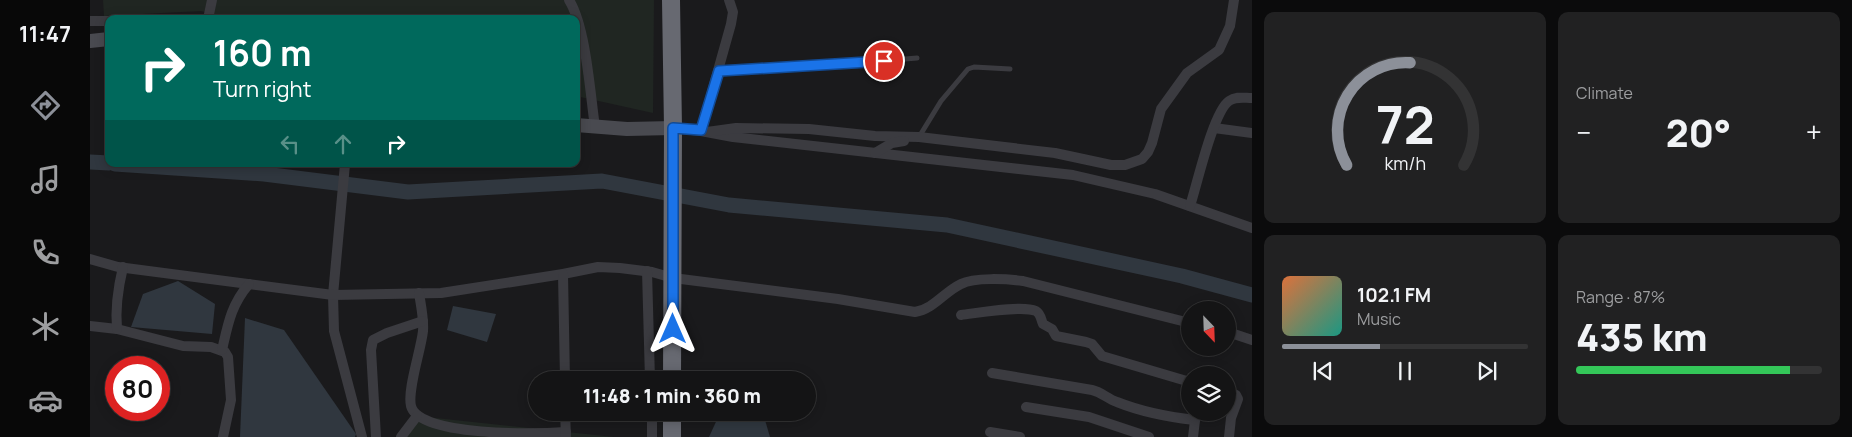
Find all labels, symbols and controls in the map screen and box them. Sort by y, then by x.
text: 11:47 [19,19,71,49]
text: 160 m [213,29,312,77]
icon: right [130,35,195,100]
pin [863,40,905,82]
icon: arrive [870,47,898,75]
text: Turn right [213,74,311,104]
text: Climate [1576,82,1633,104]
icon: directions [28,88,63,123]
text: 72 [1376,89,1434,160]
text: 20° [1666,106,1731,158]
text: − [1576,113,1591,151]
text: + [1806,113,1822,151]
icon: left [276,130,304,158]
icon: ahead [329,130,357,158]
icon: right [382,130,410,158]
text: km/h [1384,151,1426,175]
icon: music [28,162,63,197]
icon: phone [28,235,63,270]
text: 102.1 FM [1357,282,1431,308]
text: Range · 87% [1576,286,1665,308]
north arrow [1181,301,1236,356]
map controls [1181,301,1236,421]
position arrow [646,302,698,354]
text: Music [1357,308,1401,330]
icon: climate [28,309,63,344]
text: 435 km [1576,310,1708,362]
speed limit sign: 80 [105,356,170,421]
icon: previous [1309,357,1337,385]
icon: pause [1391,357,1419,385]
icon: next [1473,357,1501,385]
button: layers [1181,366,1236,421]
icon: car [28,383,63,418]
text: 11:48 · 1 min · 360 m [583,383,761,409]

